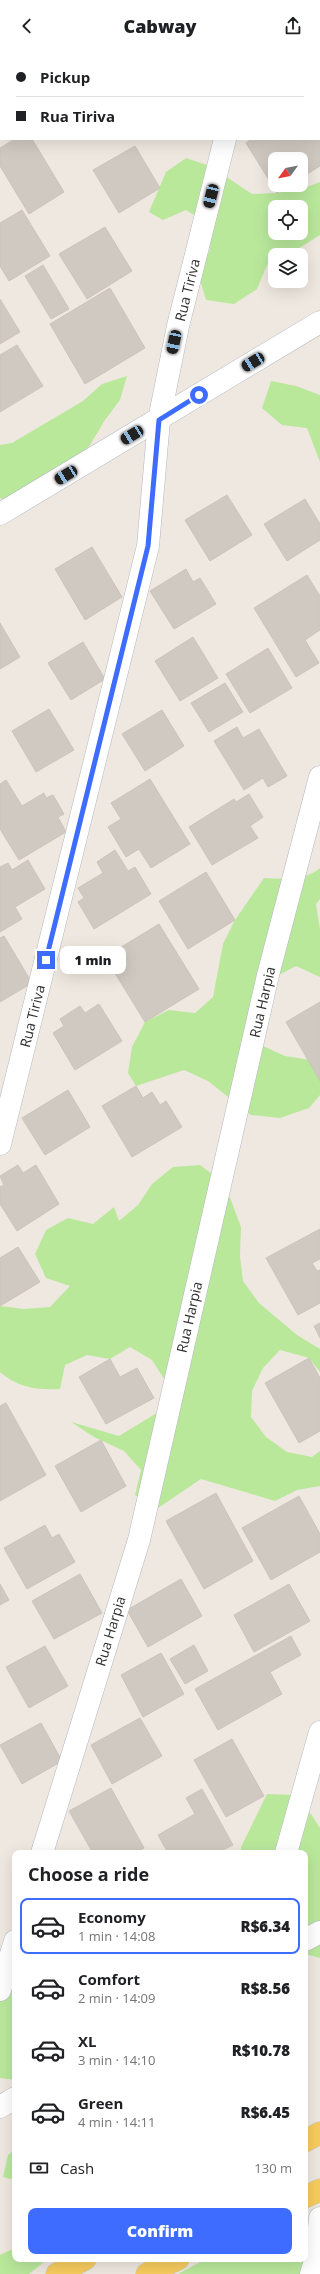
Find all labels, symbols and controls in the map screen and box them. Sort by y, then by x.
text: Cabway [123,14,197,38]
icon: back [16,15,38,37]
icon: share [282,15,304,37]
text: Pickup [40,67,90,87]
text: Rua Tiriva [40,106,115,126]
north arrow [268,152,308,192]
map controls [268,152,308,288]
car [202,183,220,209]
button: locate [268,200,308,240]
button: layers [268,248,308,288]
street label: Rua Tiriva [170,257,204,323]
car [166,329,182,355]
car [240,351,266,373]
route start [190,386,208,404]
car [119,424,145,446]
car [53,464,79,486]
callout: 1 min [60,946,126,974]
route end [37,951,55,969]
text: 1 min [75,951,111,969]
street label: Rua Harpia [245,965,279,1039]
street label: Rua Tiriva [15,983,49,1049]
street label: Rua Harpia [172,1280,206,1354]
street label: Rua Harpia [90,1594,130,1668]
text: Choose a ride [28,1862,149,1886]
text: Economy [78,1907,146,1927]
icon: car [30,1908,66,1944]
text: R$6.34 [240,1916,290,1936]
text: 1 min · 14:08 [78,1927,155,1945]
text: Comfort [78,1969,140,1989]
icon: car [30,1970,66,2006]
text: R$8.56 [240,1978,290,1998]
text: 2 min · 14:09 [78,1989,155,2007]
text: XL [78,2031,96,2051]
icon: car [30,2032,66,2068]
text: R$10.78 [232,2040,290,2060]
text: 3 min · 14:10 [78,2051,155,2069]
text: Green [78,2093,123,2113]
icon: car [30,2094,66,2130]
text: R$6.45 [240,2102,290,2122]
text: 4 min · 14:11 [78,2113,155,2131]
icon: cash [28,2157,50,2179]
text: Cash [60,2158,94,2178]
text: 130 m [254,2159,292,2177]
button: Confirm [28,2208,292,2254]

